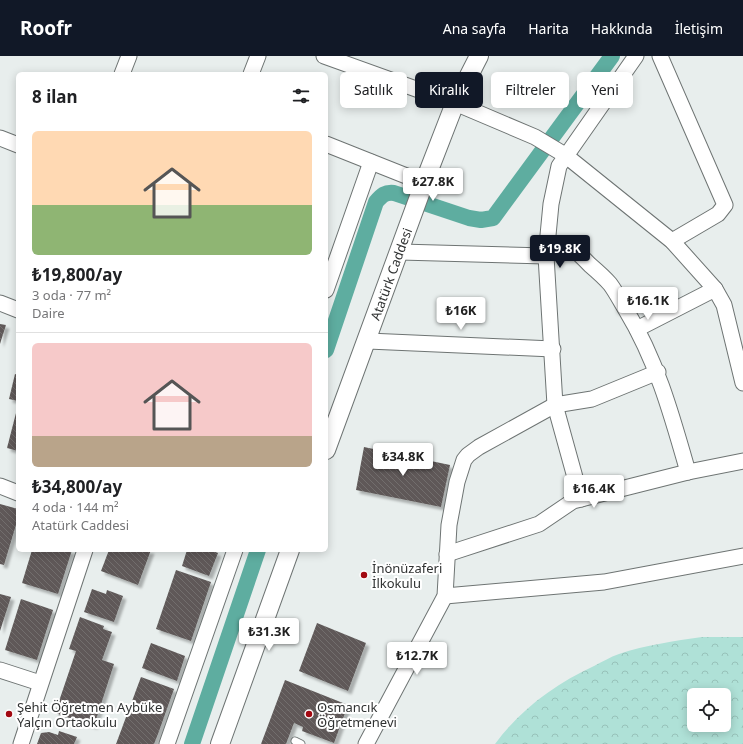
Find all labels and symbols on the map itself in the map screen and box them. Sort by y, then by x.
pin: ₺27.8K [400,168,466,202]
street label: Atatürk Caddesi [366,225,416,323]
pin: ₺19.8K [527,235,593,269]
pin: ₺16.1K [615,287,681,321]
pin: ₺16K [437,297,485,331]
pin: ₺34.8K [370,443,436,477]
pin: ₺16.4K [561,475,627,509]
place label: İnönüzaferi İlkokulu [372,559,442,592]
marker: İnönüzaferi İlkokulu [359,570,369,580]
pin: ₺31.3K [236,618,302,652]
pin: ₺12.7K [384,642,450,676]
place label: Şehit Öğretmen Aybüke Yalçın Ortaokulu [17,698,162,731]
place label: Osmancık Öğretmenevi [317,698,397,731]
marker: Şehit Öğretmen Aybüke Yalçın Ortaokulu [4,709,14,719]
marker: Osmancık Öğretmenevi [304,709,314,719]

